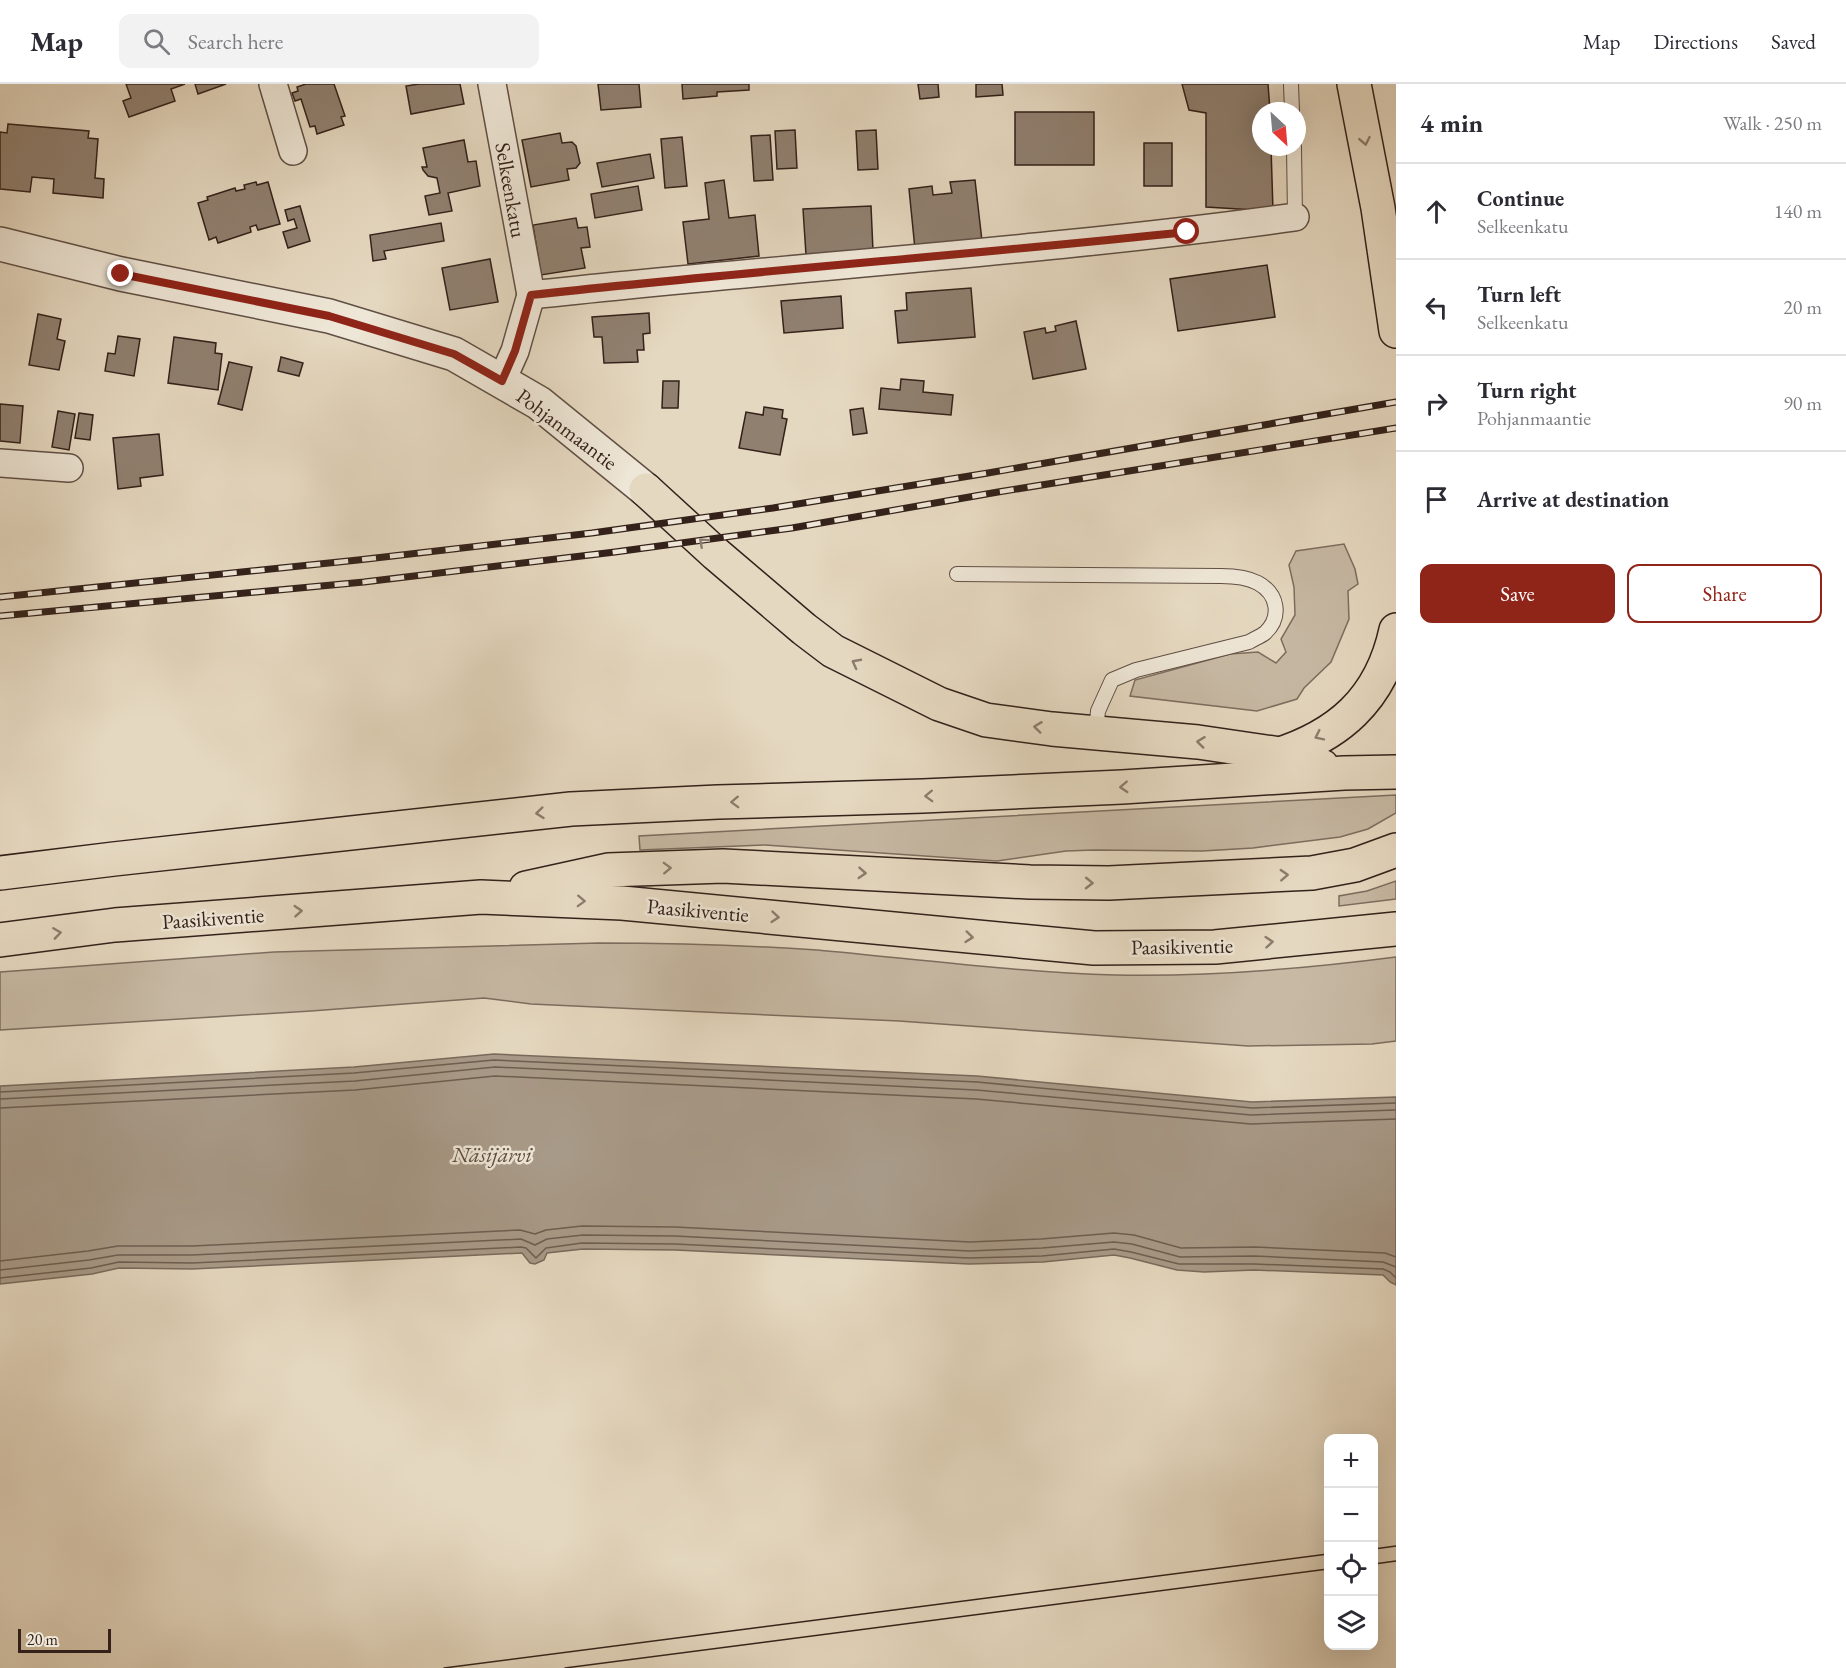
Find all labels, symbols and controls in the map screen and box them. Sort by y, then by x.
search box [119,14,539,68]
text: Map [30,23,83,59]
icon: search [140,25,173,58]
text: Search here [188,27,283,56]
text: Map [1583,28,1620,55]
text: Directions [1653,28,1738,55]
text: Saved [1771,28,1816,55]
north arrow [1252,102,1306,156]
text: 4 min [1420,106,1483,140]
text: Walk · 250 m [1723,110,1822,136]
one-way arrow [1358,136,1371,146]
street label: Selkeenkatu [489,140,533,240]
text: Continue [1477,184,1564,213]
icon: ahead [1420,195,1453,228]
text: 140 m [1774,198,1822,224]
text: Selkeenkatu [1477,213,1568,239]
route start [1173,218,1199,244]
route end [107,260,133,286]
text: Turn left [1477,280,1561,309]
icon: left [1420,291,1453,324]
text: 20 m [1783,294,1822,320]
text: Selkeenkatu [1477,309,1568,335]
text: Turn right [1477,376,1576,405]
street label: Pohjanmaantie [511,382,623,476]
icon: right [1420,387,1453,420]
text: 90 m [1783,390,1822,416]
text: Pohjanmaantie [1477,405,1591,431]
icon: arrive [1420,483,1453,516]
text: Arrive at destination [1477,485,1669,514]
one-way arrow [699,538,710,549]
button: Save [1420,564,1615,623]
button: Share [1627,564,1822,623]
one-way arrow [851,659,862,670]
one-way arrow [1033,721,1042,734]
one-way arrow [1314,729,1325,741]
one-way arrow [1197,737,1206,749]
one-way arrow [1120,780,1129,793]
one-way arrow [925,790,934,803]
one-way arrow [730,795,739,808]
one-way arrow [535,806,544,819]
one-way arrow [662,861,671,874]
one-way arrow [857,866,866,879]
one-way arrow [1279,868,1288,881]
one-way arrow [1084,877,1093,889]
street label: Paasikiventie [646,892,750,928]
one-way arrow [577,895,586,908]
street label: Paasikiventie [161,901,265,935]
one-way arrow [294,905,303,918]
one-way arrow [771,910,780,923]
one-way arrow [53,927,62,939]
one-way arrow [965,930,974,943]
street label: Paasikiventie [1131,932,1233,960]
one-way arrow [1264,936,1273,949]
water label: Näsijärvi [451,1140,533,1169]
map controls [1324,1434,1378,1650]
button: + [1324,1434,1378,1488]
button: − [1324,1488,1378,1542]
button: locate [1324,1542,1378,1596]
button: layers [1324,1596,1378,1650]
scale bar [18,1626,111,1654]
text: 20 m [27,1629,58,1650]

